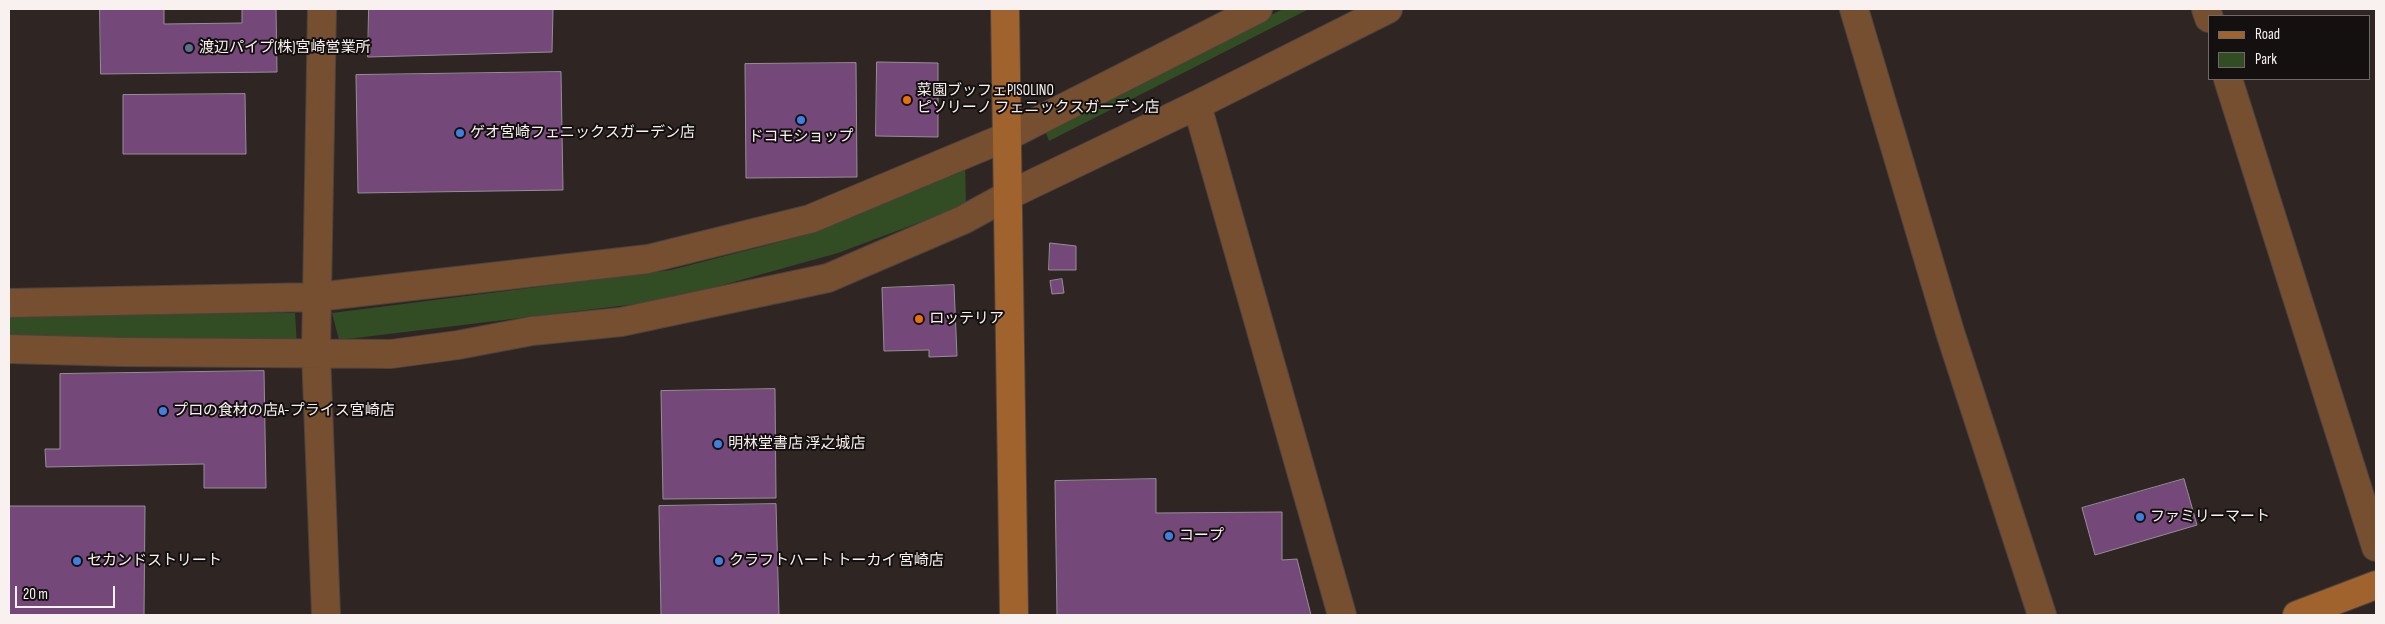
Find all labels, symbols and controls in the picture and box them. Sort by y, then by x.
legend [2208,15,2370,80]
text: Road [2255,25,2280,44]
place label: 渡辺パイプ(株)宮崎営業所 [199,39,370,57]
marker: 渡辺パイプ(株)宮崎営業所 [183,42,195,54]
text: Park [2255,50,2277,69]
place label: 菜園ブッフェPISOLINO ピソリーノ フェニックスガーデン店 [917,82,1159,117]
marker: 菜園ブッフェPISOLINO ピソリーノ フェニックスガーデン店 [901,94,913,106]
marker: ドコモショップ [795,114,807,126]
place label: ゲオ宮崎フェニックスガーデン店 [470,124,695,142]
marker: ゲオ宮崎フェニックスガーデン店 [454,127,466,139]
place label: ドコモショップ [749,128,853,146]
place label: ロッテリア [929,310,1004,328]
marker: ロッテリア [913,313,925,325]
place label: プロの食材の店A-プライス宮崎店 [173,402,395,420]
marker: プロの食材の店A-プライス宮崎店 [157,405,169,417]
place label: 明林堂書店 浮之城店 [728,435,865,453]
marker: 明林堂書店 浮之城店 [712,438,724,450]
place label: ファミリーマート [2150,508,2270,526]
marker: ファミリーマート [2134,511,2146,523]
place label: コープ [1179,527,1224,545]
marker: コープ [1163,530,1175,542]
place label: セカンドストリート [87,552,222,570]
place label: クラフトハート トーカイ 宮崎店 [729,552,944,570]
marker: セカンドストリート [71,555,83,567]
marker: クラフトハート トーカイ 宮崎店 [713,555,725,567]
scale bar [18,576,118,608]
text: 20 m [23,585,48,604]

